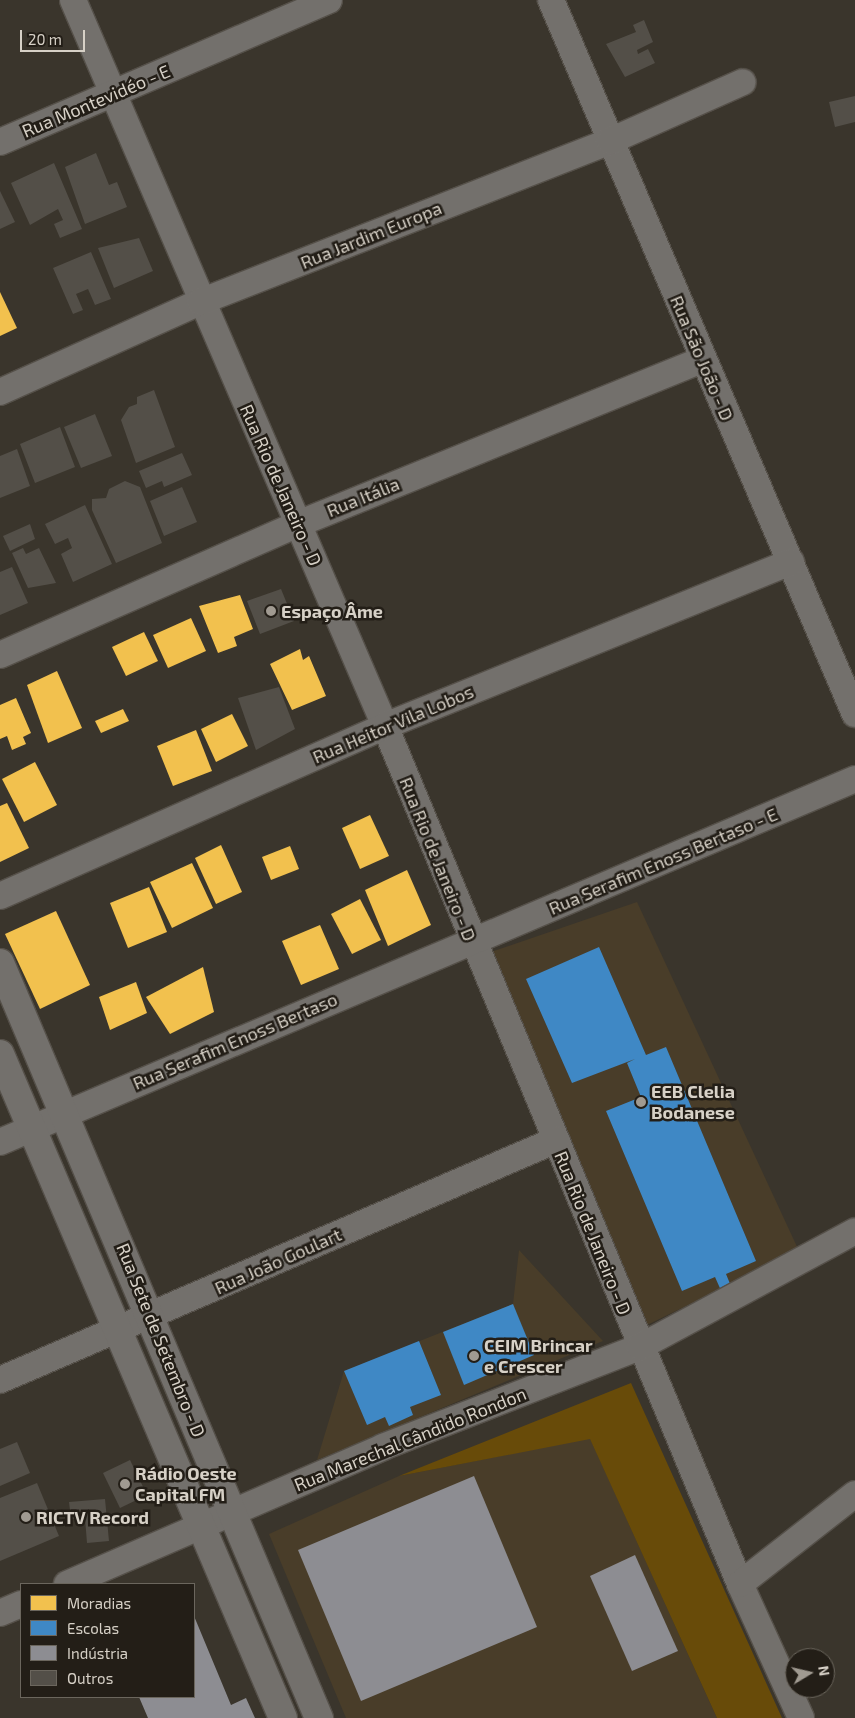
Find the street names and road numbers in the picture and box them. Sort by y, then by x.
street label: Rua Montevidéo - E [19,60,173,142]
street label: Rua Jardim Europa [297,197,445,273]
street label: Rua São João - D [666,292,738,424]
street label: Rua Rio de Janeiro - D [236,401,326,569]
street label: Rua Itália [324,473,402,521]
street label: Rua Heitor Vila Lobos [309,680,477,768]
street label: Rua Rio de Janeiro - D [395,774,481,944]
street label: Rua Serafim Enoss Bertaso - E [545,803,781,919]
street label: Rua Serafim Enoss Bertaso [130,988,340,1094]
street label: Rua Rio de Janeiro - D [550,1148,636,1318]
street label: Rua João Goulart [211,1223,345,1299]
street label: Rua Sete de Setembro - D [112,1240,210,1440]
street label: Rua Marechal Cândido Rondon [291,1382,529,1496]

